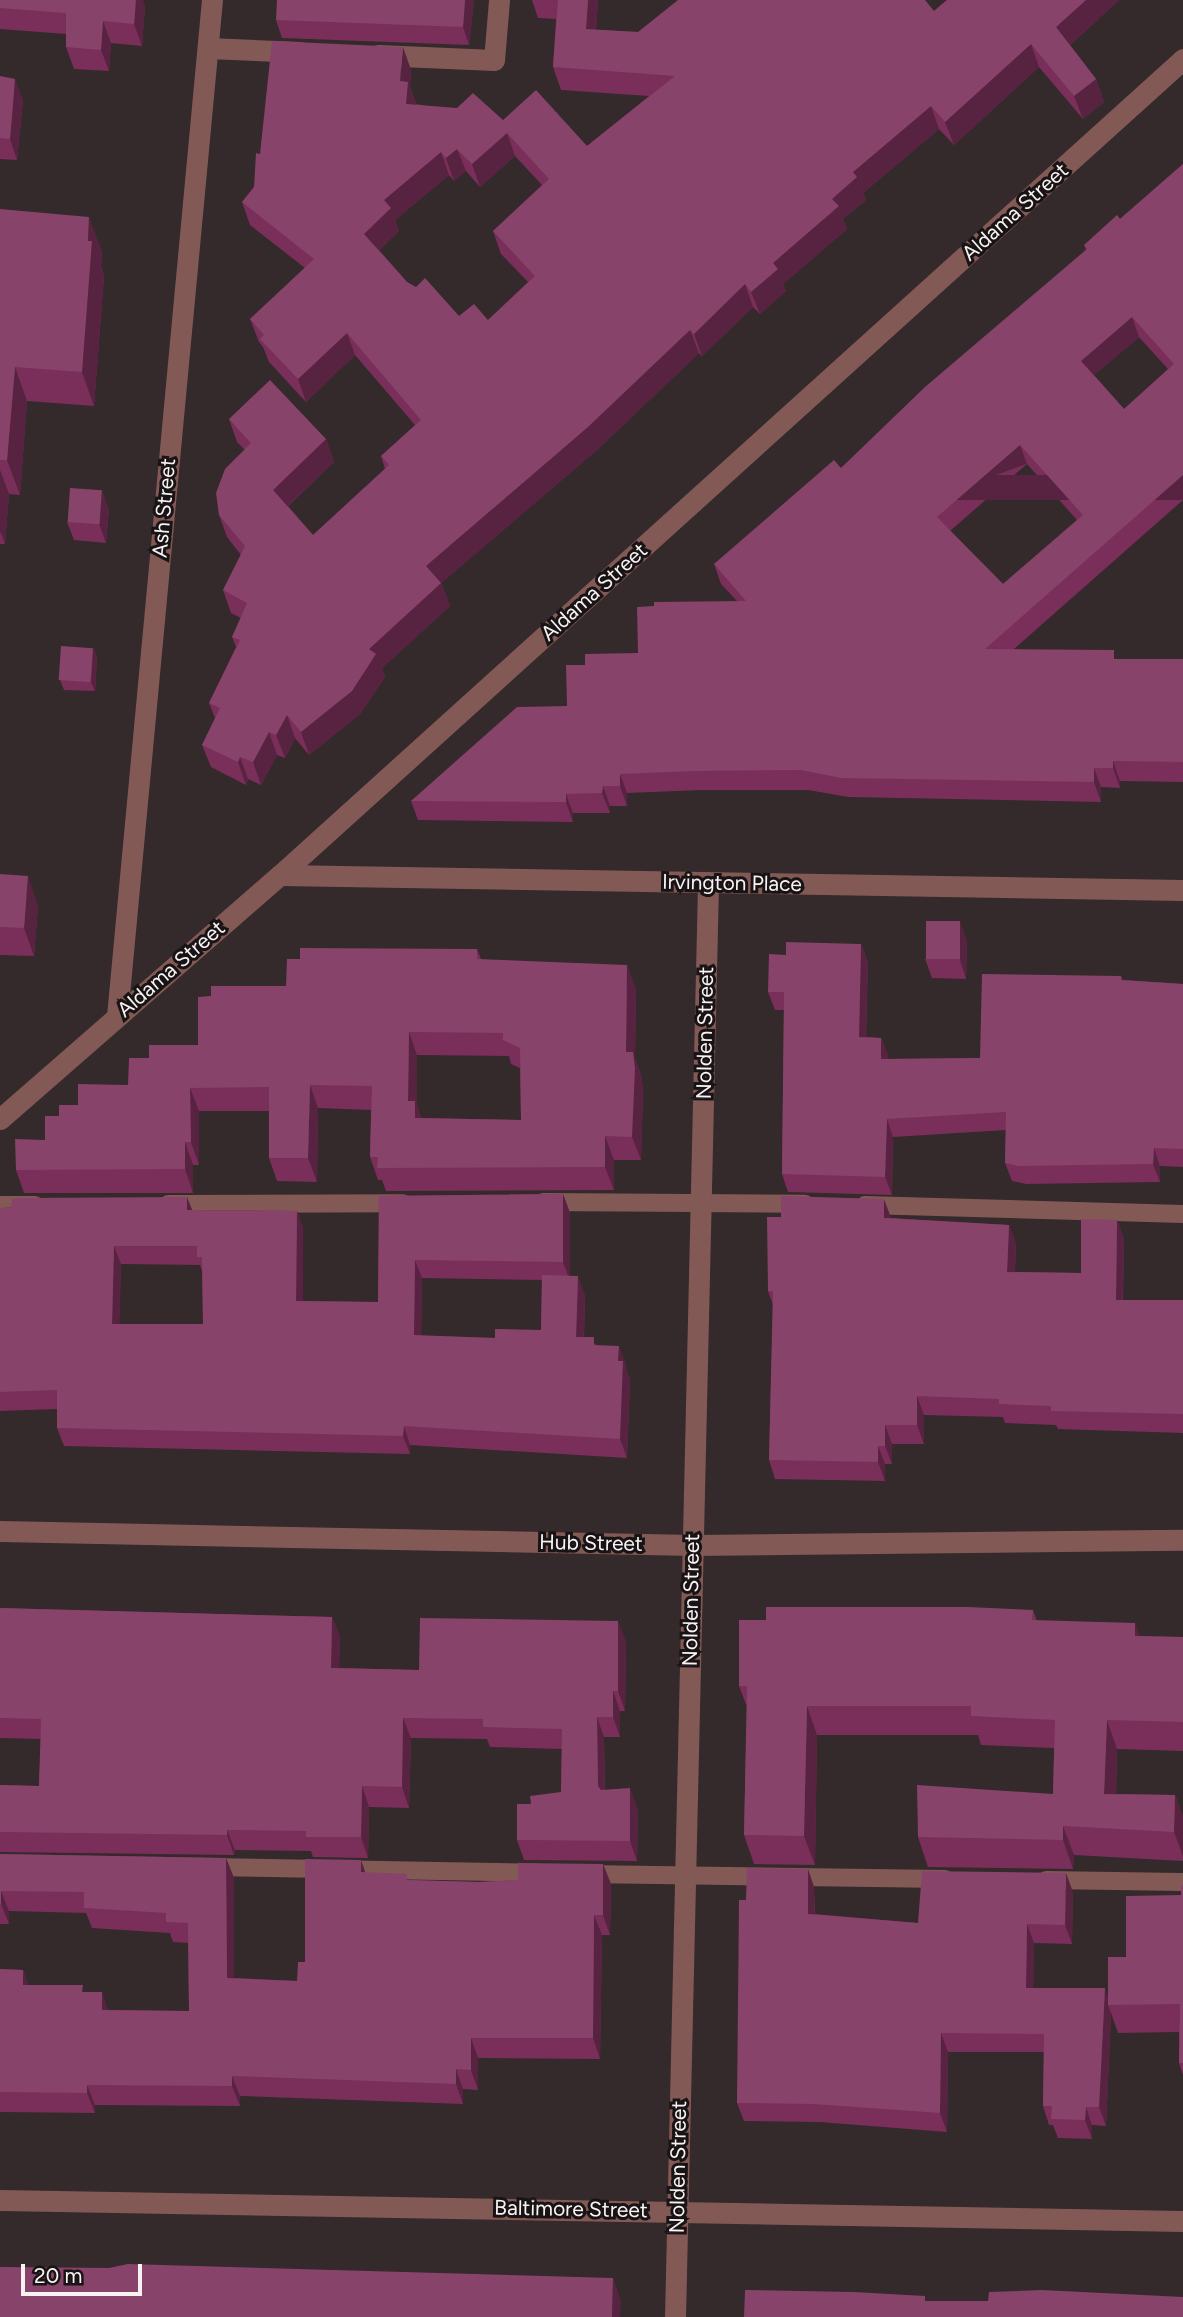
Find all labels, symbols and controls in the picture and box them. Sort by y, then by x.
street label: Aldama Street [957,158,1073,266]
street label: Ash Street [147,457,181,559]
street label: Aldama Street [536,538,652,646]
street label: Irvington Place [662,869,802,897]
street label: Aldama Street [112,915,230,1023]
street label: Nolden Street [691,967,719,1099]
street label: Hub Street [539,1529,643,1557]
street label: Nolden Street [677,1534,705,1666]
street label: Nolden Street [664,2101,692,2233]
street label: Baltimore Street [494,2195,648,2223]
scale bar [24,2250,145,2294]
text: 20 m [34,2263,82,2288]

